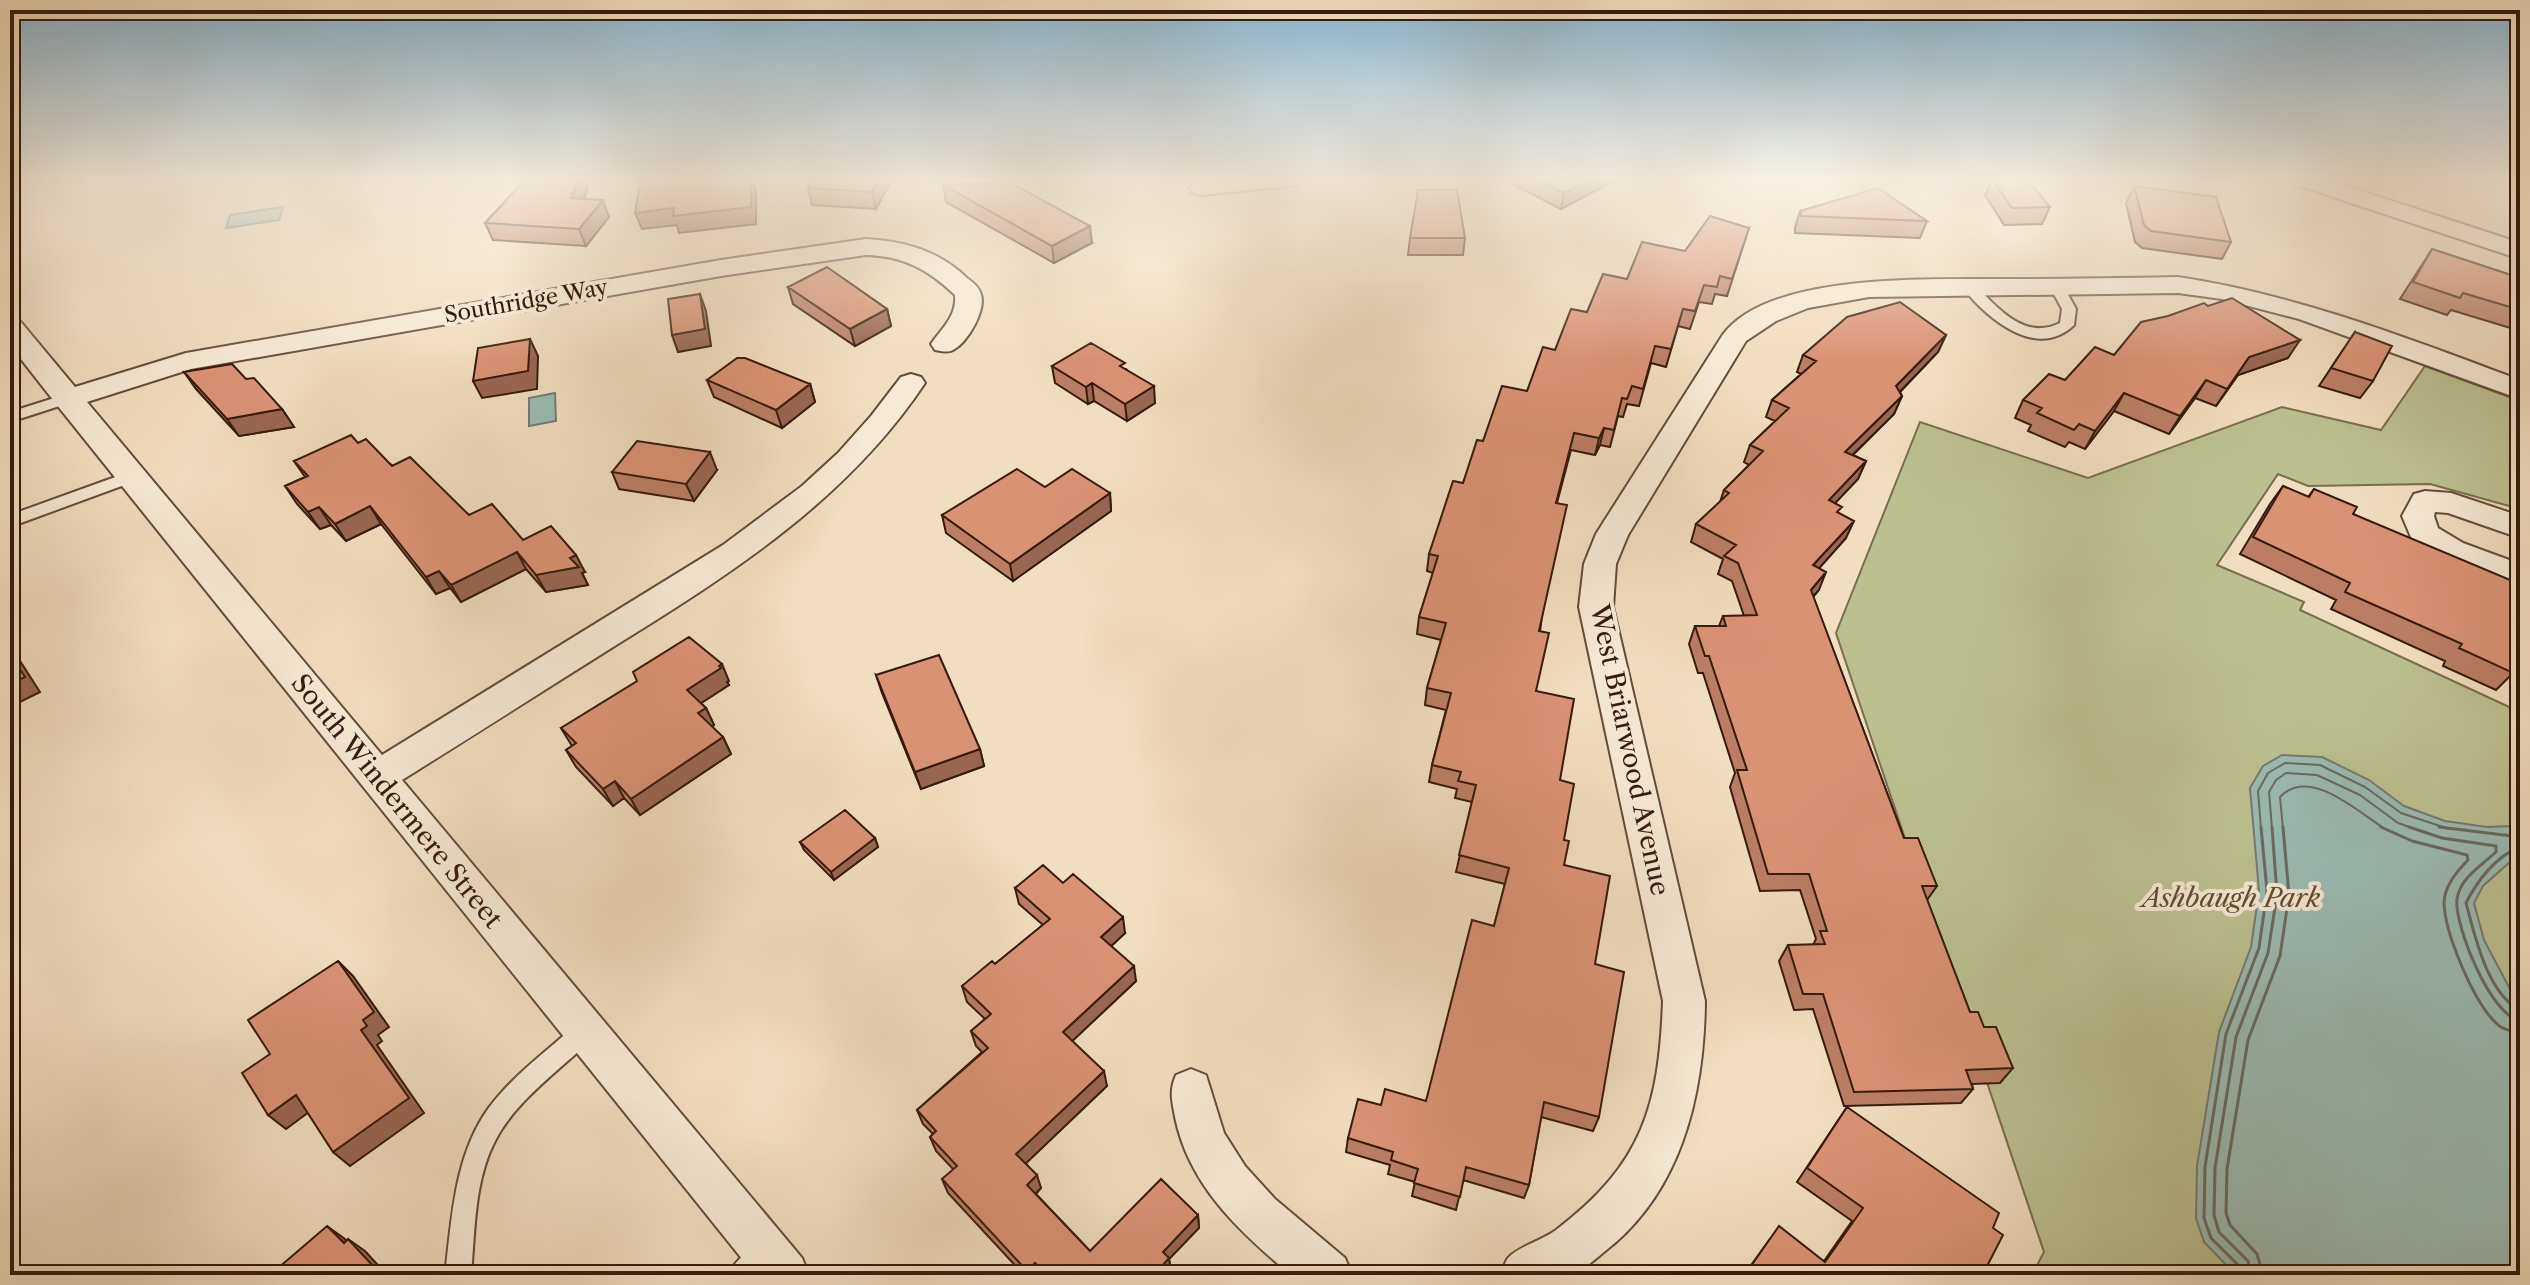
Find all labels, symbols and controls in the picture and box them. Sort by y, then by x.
street label: Southridge Way [442,273,611,329]
street label: West Briarwood Avenue [1583,601,1676,898]
street label: South Windermere Street [285,668,510,935]
park label: Ashbaugh Park [2138,882,2321,914]

